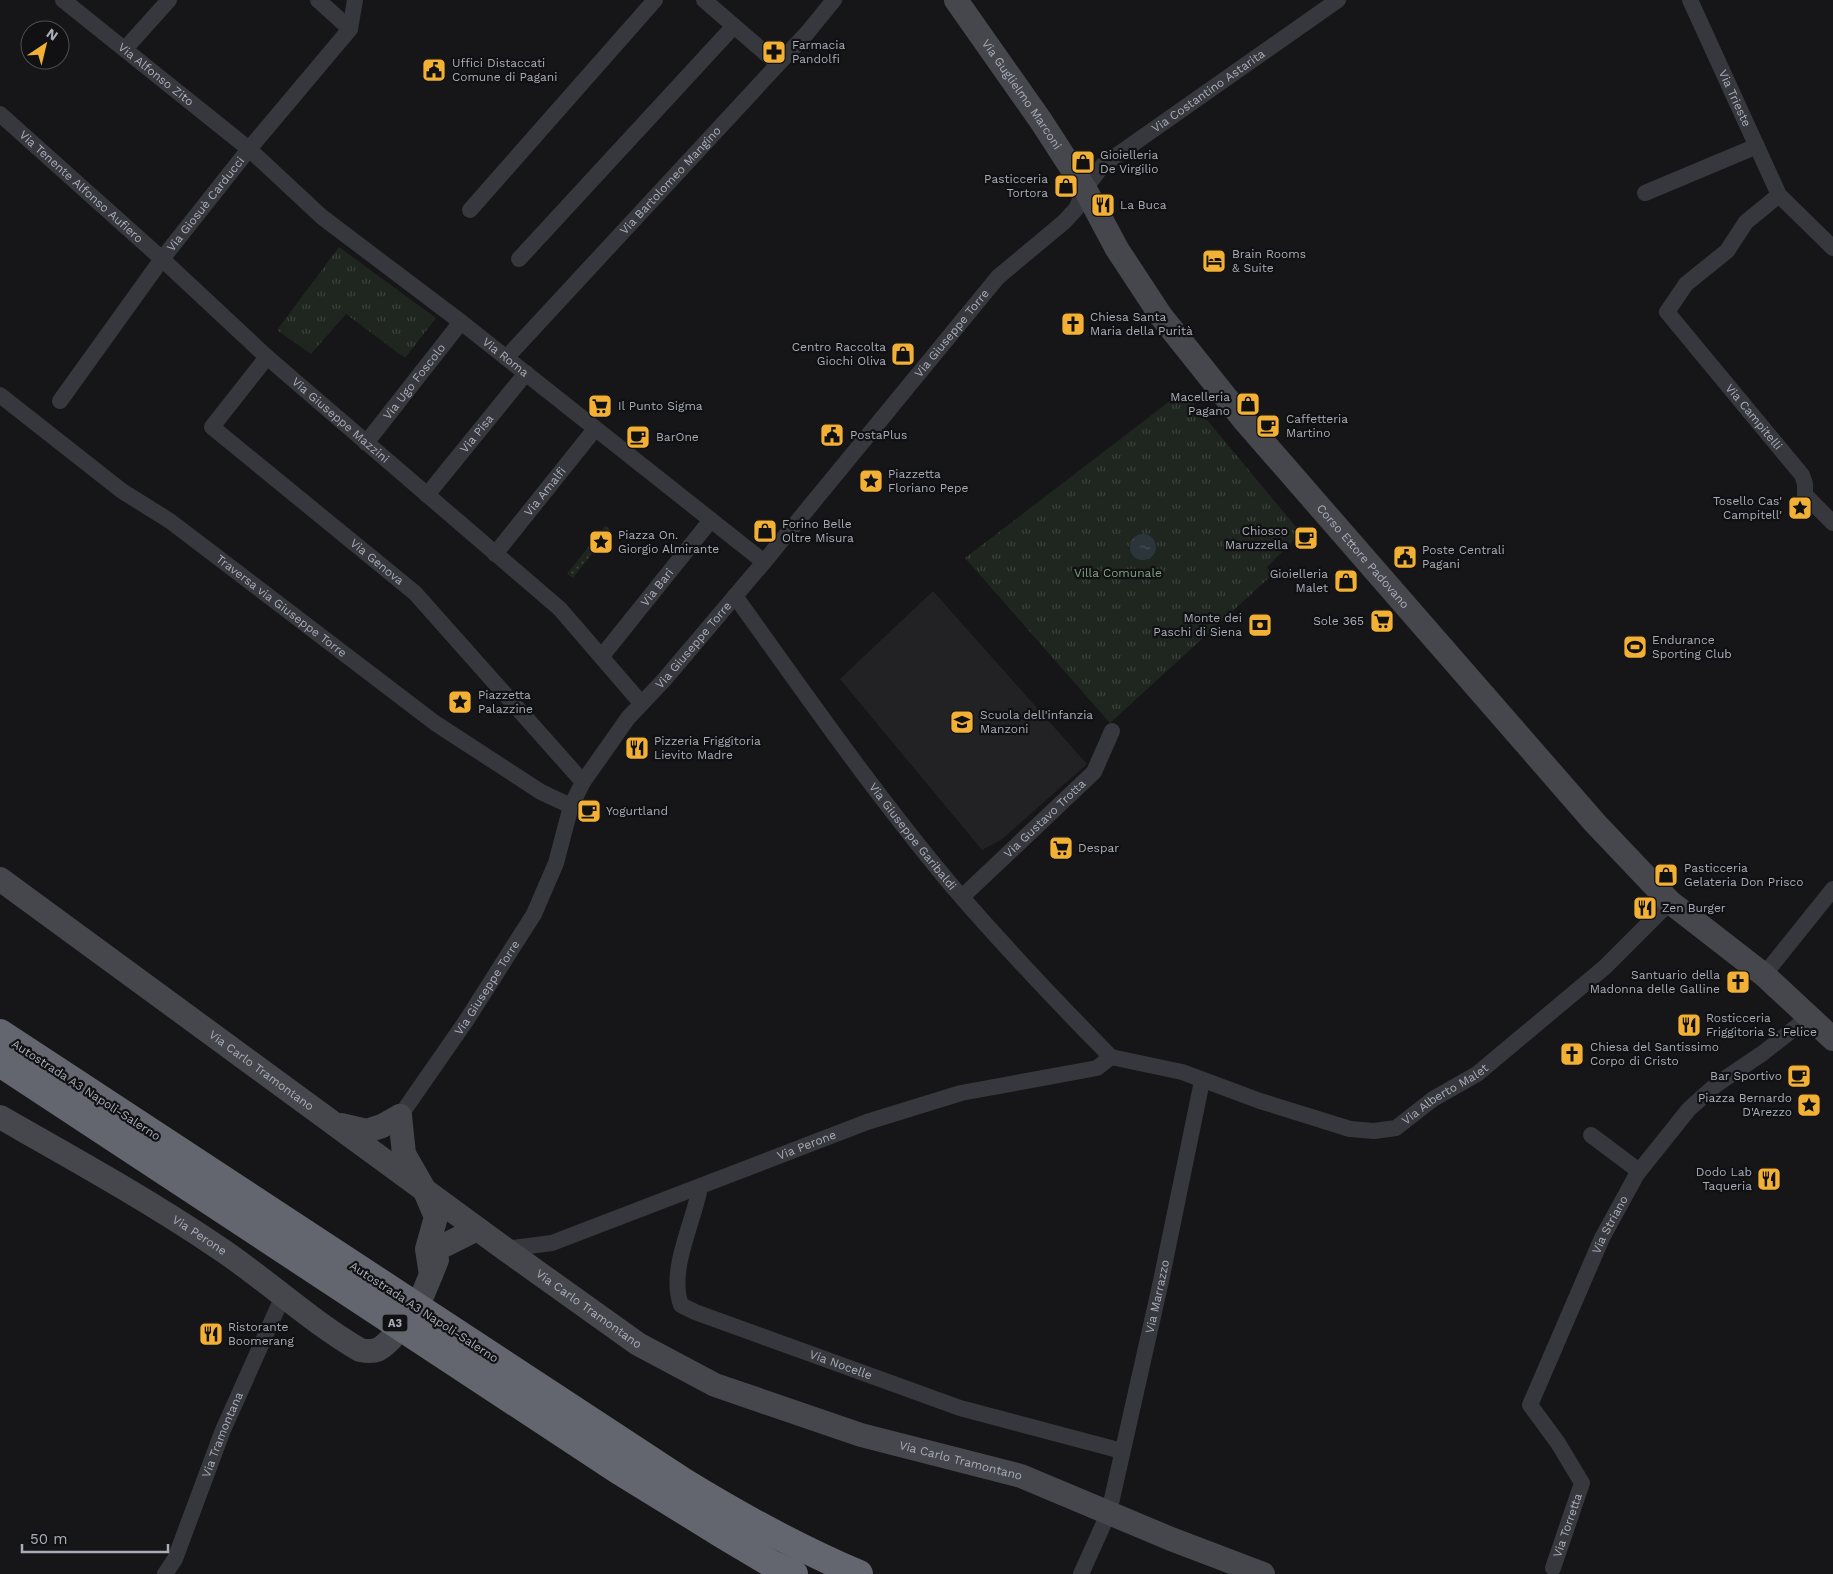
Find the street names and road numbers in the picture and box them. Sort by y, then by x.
street label: Via Guglielmo Marconi [979,37,1065,152]
street label: Via Alfonso Zito [115,40,196,109]
street label: Via Costantino Astarita [1149,46,1268,136]
street label: Via Trieste [1716,68,1754,129]
street label: Via Bartolomeo Mangino [617,124,724,237]
street label: Via Tenente Alfonso Aufiero [16,128,146,246]
street label: Via Giosuè Carducci [164,154,247,254]
street label: Via Giuseppe Torre [912,286,992,380]
street label: Via Roma [480,335,531,380]
street label: Via Ugo Foscolo [380,341,448,422]
street label: Via Giuseppe Mazzini [289,375,392,466]
street label: Via Campitelli [1723,381,1785,453]
street label: Via Pisa [457,412,497,456]
street label: Via Amalfi [521,464,569,519]
street label: Corso Ettore Padovano [1314,501,1412,611]
street label: Via Genova [347,536,407,588]
street label: Traversa via Giuseppe Torre [213,552,350,660]
street label: Via Bari [638,566,676,609]
street label: Via Giuseppe Torre [653,599,734,691]
street label: Via Gustavo Trotta [1001,777,1089,861]
street label: Via Giuseppe Garibaldi [866,780,959,893]
street label: Via Giuseppe Torre [451,938,522,1038]
street label: Via Carlo Tramontano [206,1027,317,1114]
street label: Autostrada A3 Napoli-Salerno [9,1037,163,1143]
street label: Via Alberto Malet [1399,1061,1491,1128]
street label: Via Perone [775,1128,838,1163]
street label: Via Striano [1589,1193,1631,1256]
street label: Via Perone [170,1212,229,1258]
street label: Autostrada A3 Napoli-Salerno [347,1258,501,1366]
street label: Via Marrazzo [1142,1258,1172,1335]
street label: Via Carlo Tramontano [533,1266,644,1351]
road number: A3 [382,1315,408,1332]
street label: Via Nocelle [808,1347,874,1383]
street label: Via Tramontana [199,1390,246,1480]
street label: Via Carlo Tramontano [898,1438,1024,1483]
street label: Via Torretta [1550,1491,1585,1559]

